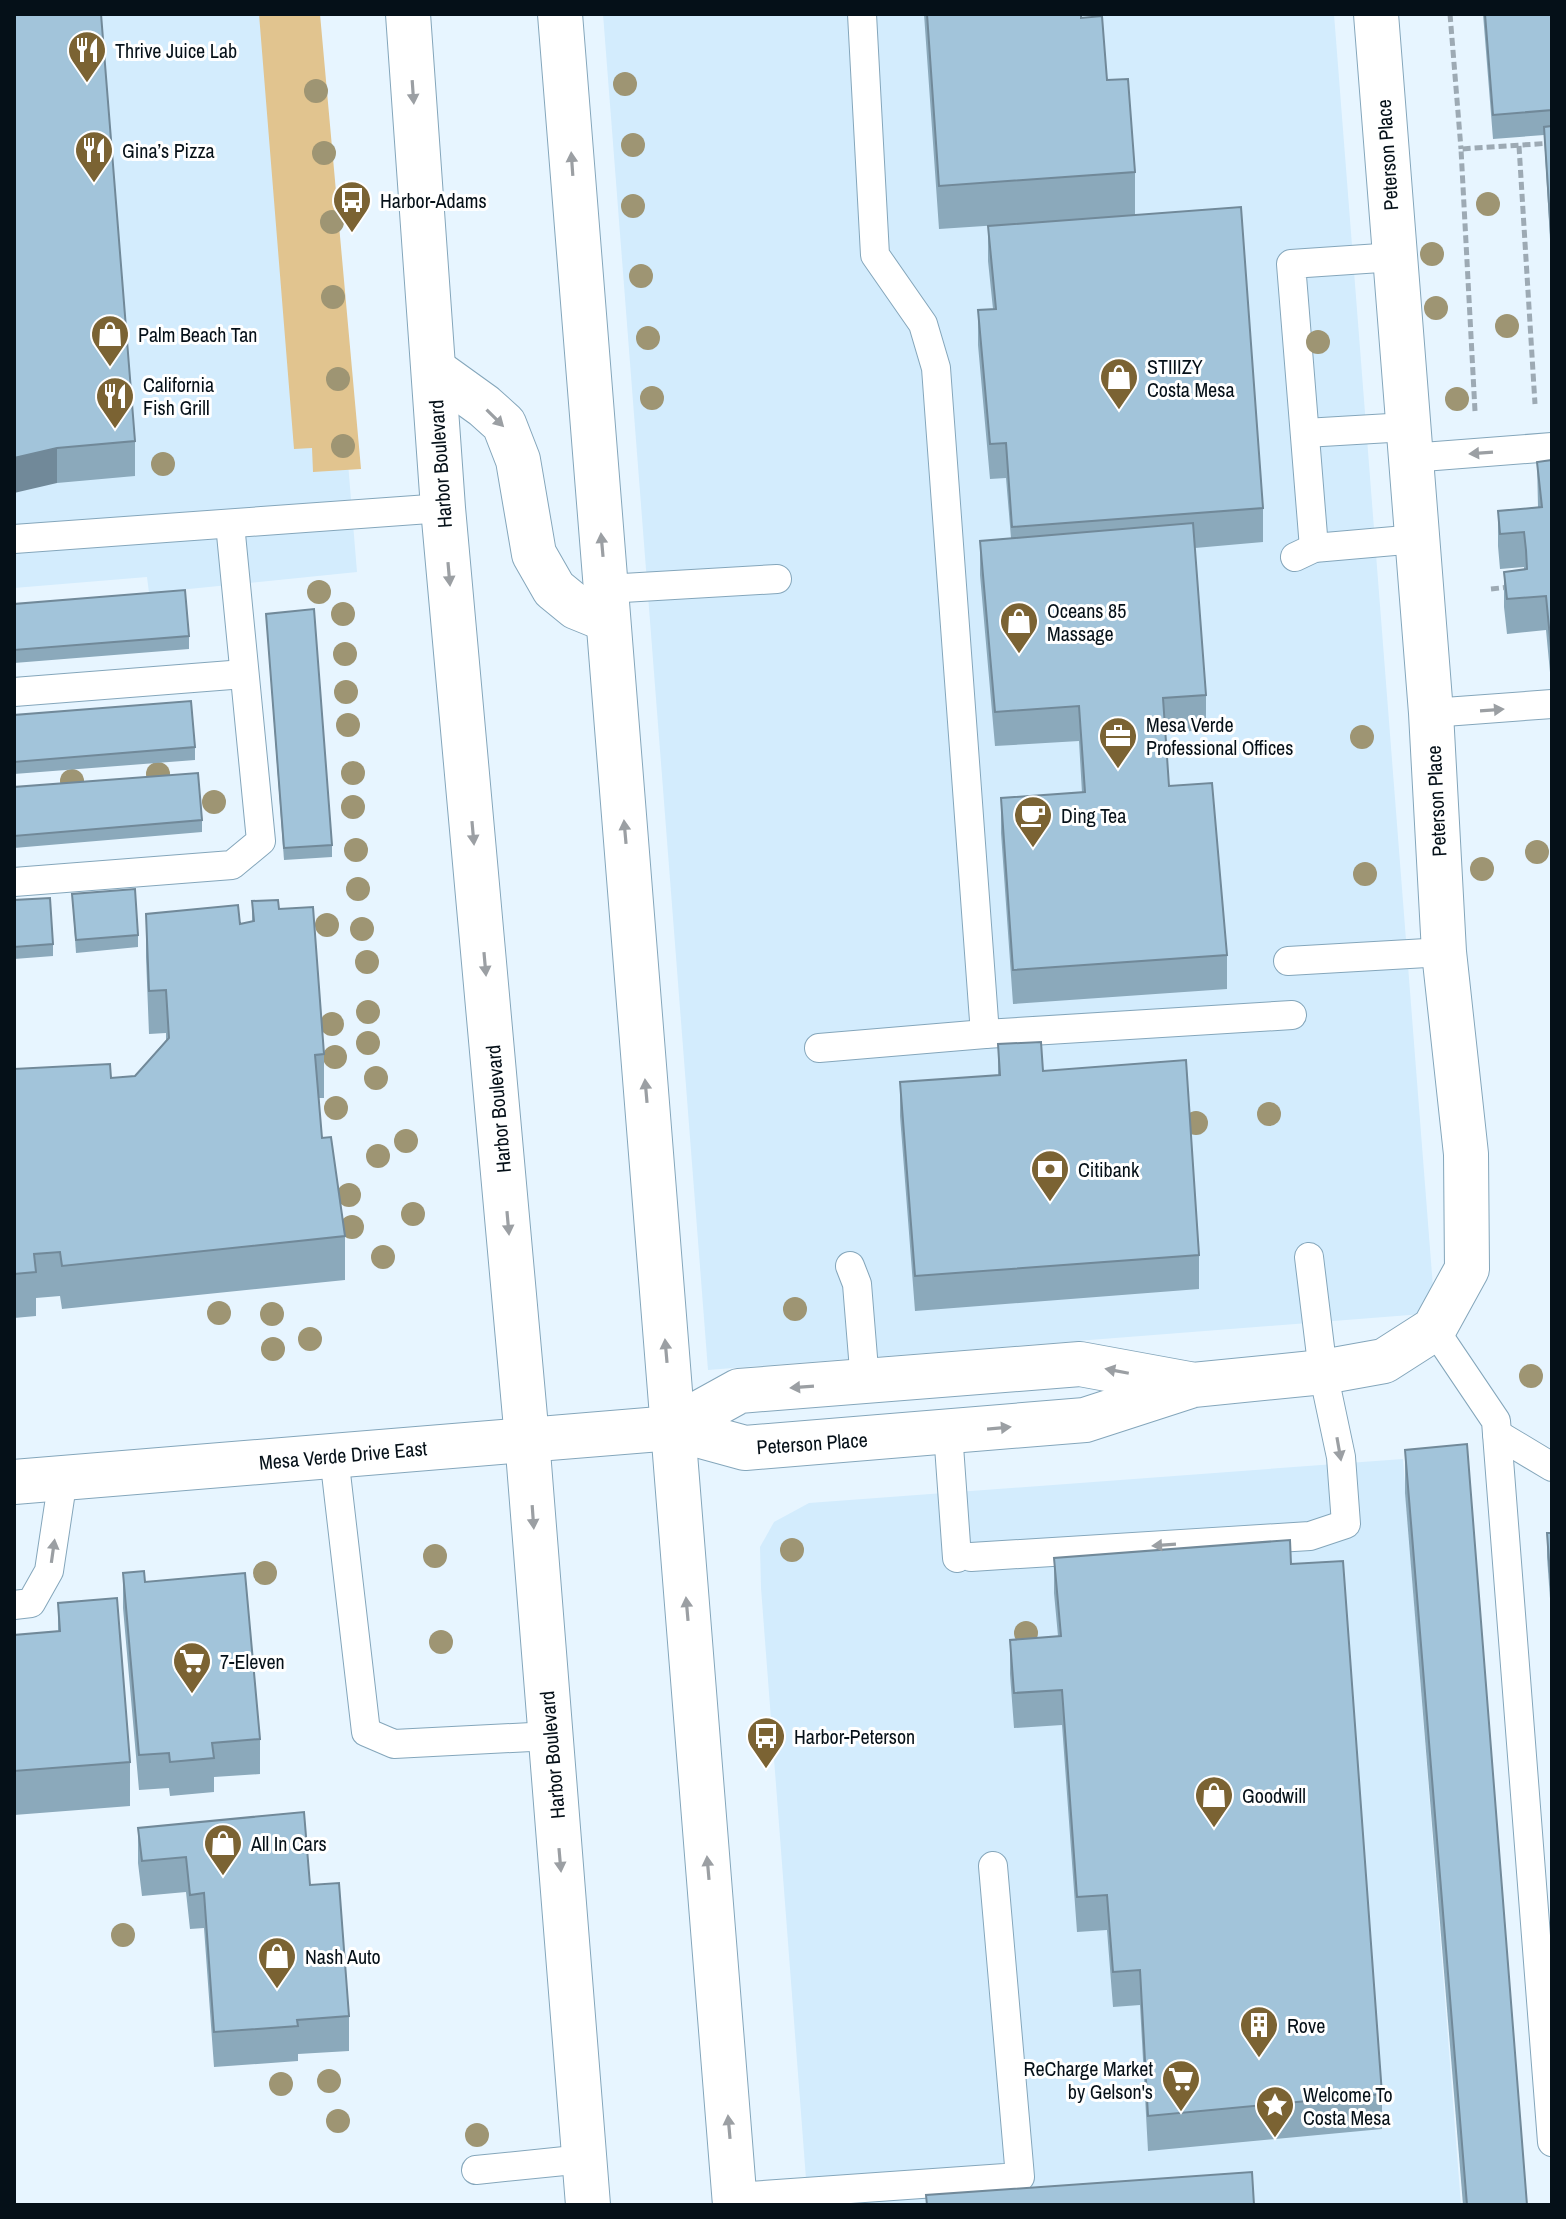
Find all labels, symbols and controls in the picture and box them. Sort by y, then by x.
restaurant icon: Thrive Juice Lab [66,29,108,84]
place label: Thrive Juice Lab [115,37,237,64]
one-way arrow [407,80,420,105]
street label: Peterson Place [1370,99,1404,211]
restaurant icon: Gina’s Pizza [73,129,115,184]
place label: Gina’s Pizza [122,137,215,164]
one-way arrow [565,151,578,176]
bus stop icon: Harbor-Adams [331,179,373,234]
place label: Harbor-Adams [380,187,487,214]
shop icon: Palm Beach Tan [89,313,131,368]
place label: Palm Beach Tan [138,321,257,348]
place label: STIIIZY Costa Mesa [1147,353,1235,403]
shop icon: STIIIZY Costa Mesa [1098,356,1140,411]
place label: California Fish Grill [143,371,214,421]
restaurant icon: California Fish Grill [94,375,136,430]
street label: Harbor Boulevard [422,399,458,529]
one-way arrow [486,408,505,427]
one-way arrow [1468,447,1493,460]
one-way arrow [595,532,608,557]
one-way arrow [443,562,456,587]
place label: Oceans 85 Massage [1047,597,1126,647]
shop icon: Oceans 85 Massage [998,600,1040,655]
one-way arrow [1480,703,1505,716]
place label: Mesa Verde Professional Offices [1146,711,1293,761]
office icon: Mesa Verde Professional Offices [1097,715,1139,770]
street label: Peterson Place [1420,745,1452,857]
cafe icon: Ding Tea [1012,794,1054,849]
place label: Ding Tea [1061,802,1126,829]
one-way arrow [618,819,631,844]
one-way arrow [467,821,480,846]
one-way arrow [478,952,491,977]
street label: Harbor Boulevard [479,1044,517,1174]
one-way arrow [639,1078,652,1103]
bank icon: Citibank [1029,1148,1071,1203]
place label: Citibank [1078,1156,1140,1183]
one-way arrow [502,1211,515,1236]
one-way arrow [659,1338,672,1363]
one-way arrow [1104,1364,1129,1376]
one-way arrow [789,1381,814,1394]
one-way arrow [987,1421,1012,1434]
street label: Peterson Place [756,1426,868,1460]
street label: Mesa Verde Drive East [258,1434,429,1476]
one-way arrow [1333,1437,1345,1462]
one-way arrow [527,1505,540,1530]
one-way arrow [47,1538,60,1563]
one-way arrow [1151,1539,1176,1552]
one-way arrow [680,1596,693,1621]
supermarket icon: 7-Eleven [171,1640,213,1695]
place label: 7-Eleven [220,1648,285,1675]
street label: Harbor Boulevard [533,1690,571,1820]
bus stop icon: Harbor-Peterson [745,1715,787,1770]
place label: Harbor-Peterson [794,1723,915,1750]
shop icon: Goodwill [1193,1774,1235,1829]
place label: Goodwill [1242,1782,1306,1809]
shop icon: All In Cars [202,1822,244,1877]
place label: All In Cars [250,1830,327,1857]
one-way arrow [554,1848,567,1873]
one-way arrow [701,1855,714,1880]
shop icon: Nash Auto [256,1935,298,1990]
place label: Nash Auto [305,1943,381,1970]
building icon: Rove [1238,2004,1280,2059]
place label: Rove [1287,2012,1325,2039]
place label: ReCharge Market by Gelson's [1024,2055,1153,2105]
supermarket icon: ReCharge Market by Gelson's [1160,2058,1202,2113]
place label: Welcome To Costa Mesa [1303,2081,1393,2131]
place icon: Welcome To Costa Mesa [1254,2084,1296,2139]
one-way arrow [722,2114,735,2139]

